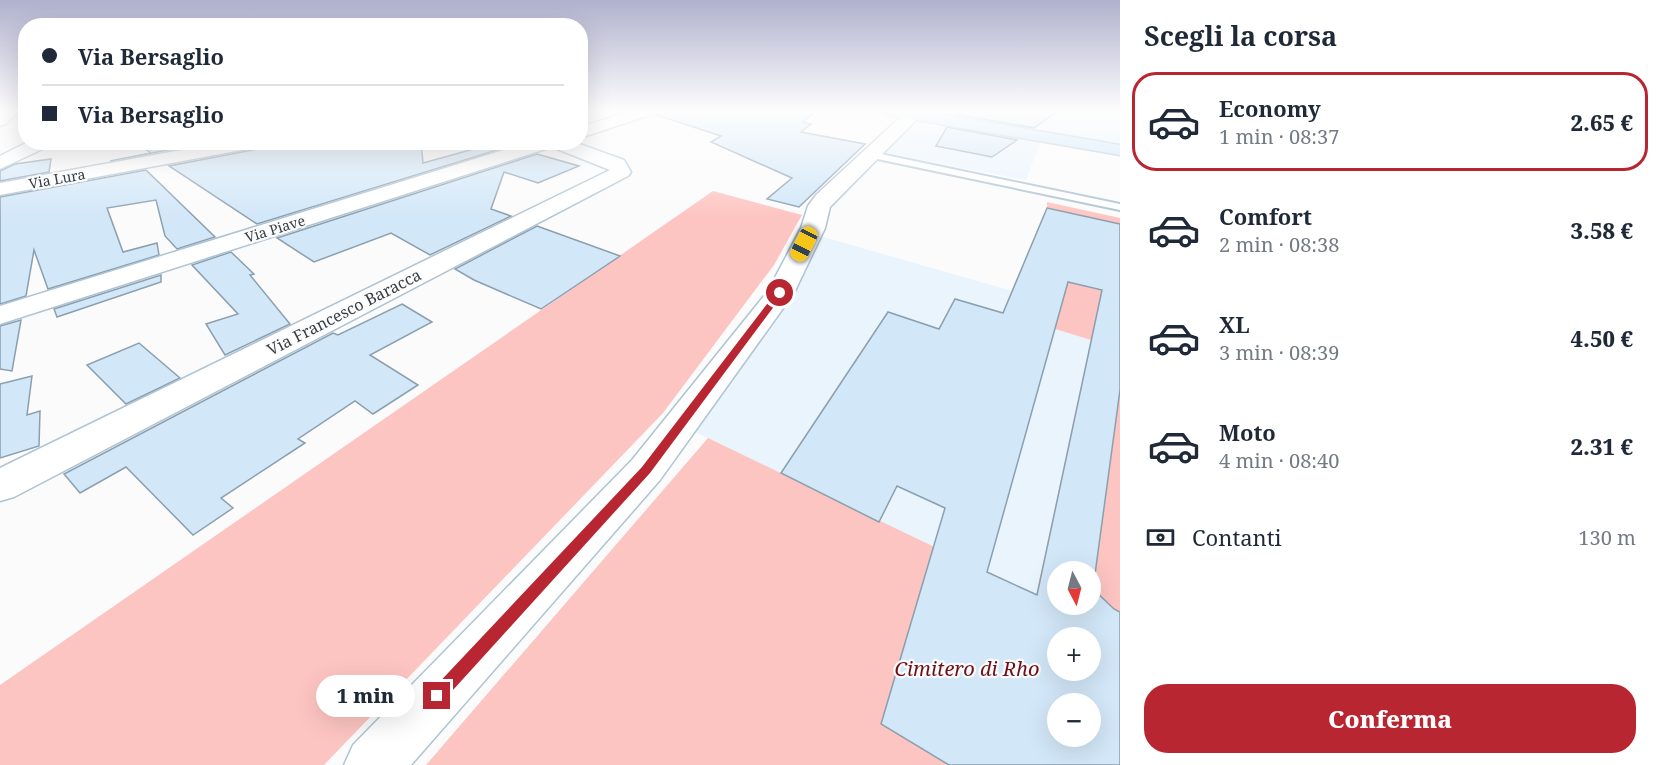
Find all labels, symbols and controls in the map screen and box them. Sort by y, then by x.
text: Scegli la corsa [1144,17,1337,54]
text: Via Bersaglio [78,41,224,71]
text: Economy [1219,93,1321,123]
icon: car [1147,95,1201,149]
text: Via Bersaglio [78,99,224,129]
text: 2.65 € [1571,107,1633,137]
text: 1 min · 08:37 [1219,123,1339,150]
street label: Via Lura [27,164,87,193]
text: Comfort [1219,201,1312,231]
icon: car [1147,203,1201,257]
street label: Via Piave [242,210,307,247]
text: 3.58 € [1571,215,1633,245]
car [788,224,820,264]
text: 2 min · 08:38 [1219,231,1339,258]
street label: Via Francesco Baracca [263,264,425,360]
route start [766,279,793,306]
text: XL [1219,309,1250,339]
icon: car [1147,311,1201,365]
text: 4.50 € [1571,323,1633,353]
text: 3 min · 08:39 [1219,339,1339,366]
text: Moto [1219,417,1276,447]
icon: car [1147,419,1201,473]
text: 2.31 € [1571,431,1633,461]
text: 4 min · 08:40 [1219,447,1339,474]
icon: cash [1144,521,1177,554]
text: Contanti [1192,522,1282,552]
text: 130 m [1578,524,1636,551]
north arrow [1047,561,1101,615]
map controls [1047,561,1101,747]
button: + [1047,627,1101,681]
park label: Cimitero di Rho [894,655,1040,682]
callout: 1 min [317,675,416,717]
text: 1 min [337,682,394,709]
route end [423,682,450,709]
button: Conferma [1144,684,1636,753]
button: − [1047,693,1101,747]

